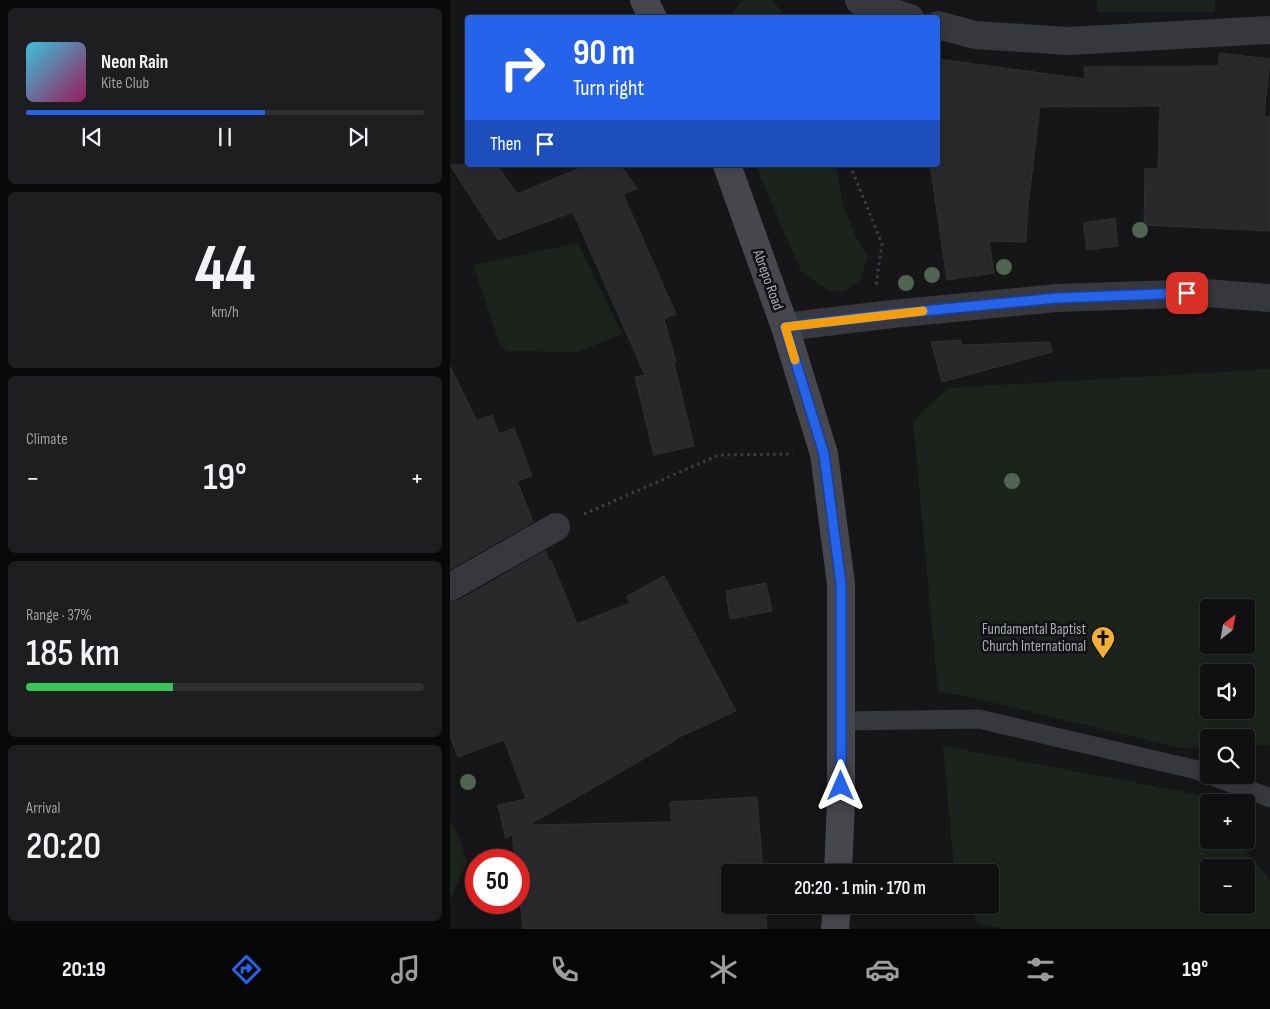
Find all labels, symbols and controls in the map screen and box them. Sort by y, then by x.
text: 90 m [573,32,635,75]
icon: right [490,35,555,100]
text: Neon Rain [101,51,168,74]
text: Kite Club [101,74,149,93]
text: Turn right [573,75,644,102]
icon: previous [78,123,106,151]
icon: pause [211,123,239,151]
icon: next [344,123,372,151]
icon: arrive [531,130,559,158]
text: Then [490,133,521,156]
text: 44 [195,231,255,309]
street label: Abrepo Road [748,246,788,313]
pin [1166,272,1208,314]
icon: arrive [1173,279,1201,307]
text: km/h [211,303,239,322]
text: Climate [26,430,68,449]
text: 19° [203,455,247,500]
text: − [26,462,40,495]
text: + [410,462,424,495]
north arrow [1200,599,1255,654]
map controls [1200,599,1255,914]
text: Range · 37% [26,606,92,625]
place label: Fundamental Baptist Church International [982,620,1086,656]
church icon: Fundamental Baptist Church International [1090,625,1116,659]
text: 185 km [26,631,120,676]
button: sound [1200,664,1255,719]
button: search [1200,729,1255,784]
position arrow [814,759,866,811]
button: + [1200,794,1255,849]
text: Arrival [26,799,60,818]
text: 20:20 [26,824,101,869]
speed limit sign: 50 [465,849,530,914]
button: − [1200,859,1255,914]
text: 20:20 · 1 min · 170 m [794,877,926,900]
icon: directions [229,952,264,987]
icon: music [388,952,423,987]
icon: phone [547,952,582,987]
icon: climate [706,952,741,987]
icon: car [865,952,900,987]
icon: filters [1023,952,1058,987]
text: 20:19 [62,956,106,983]
text: 19° [1182,956,1208,983]

